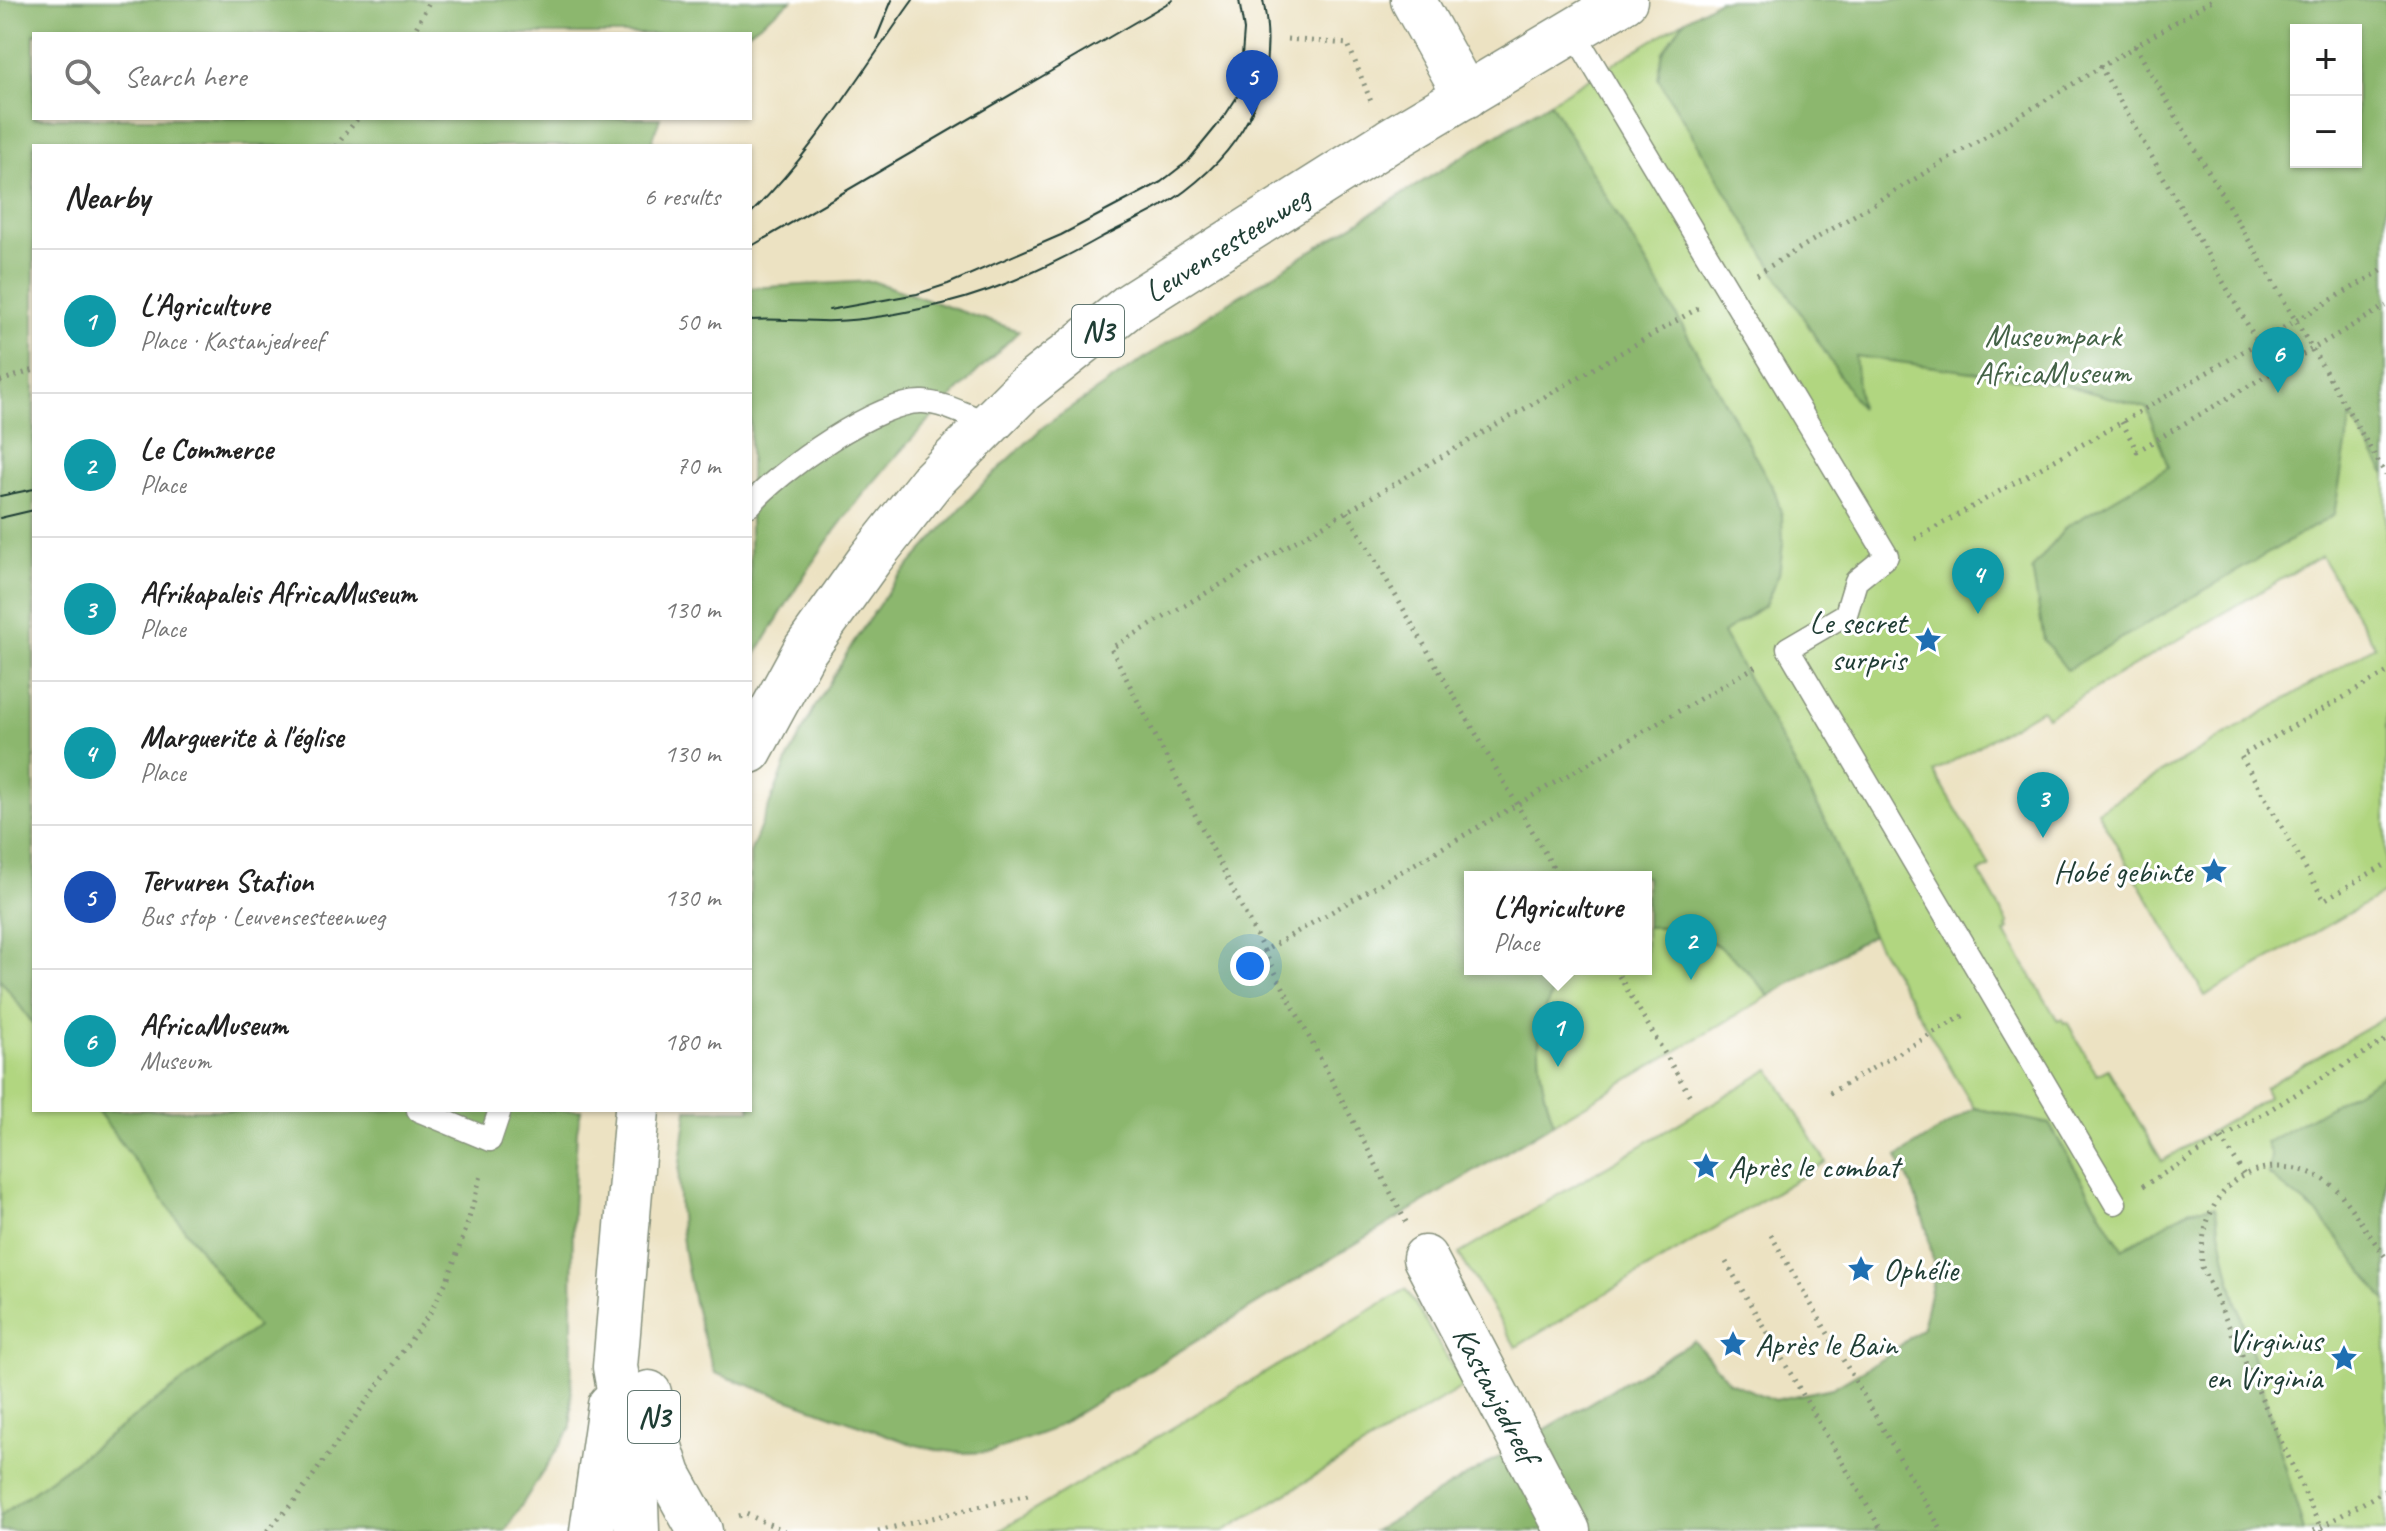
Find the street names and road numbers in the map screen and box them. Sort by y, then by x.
street label: Leuvensesteenweg [1136,175,1319,311]
road number: N3 [1072,305,1124,357]
street label: Kastanjedreef [1444,1319,1552,1476]
road number: N3 [628,1391,680,1443]

